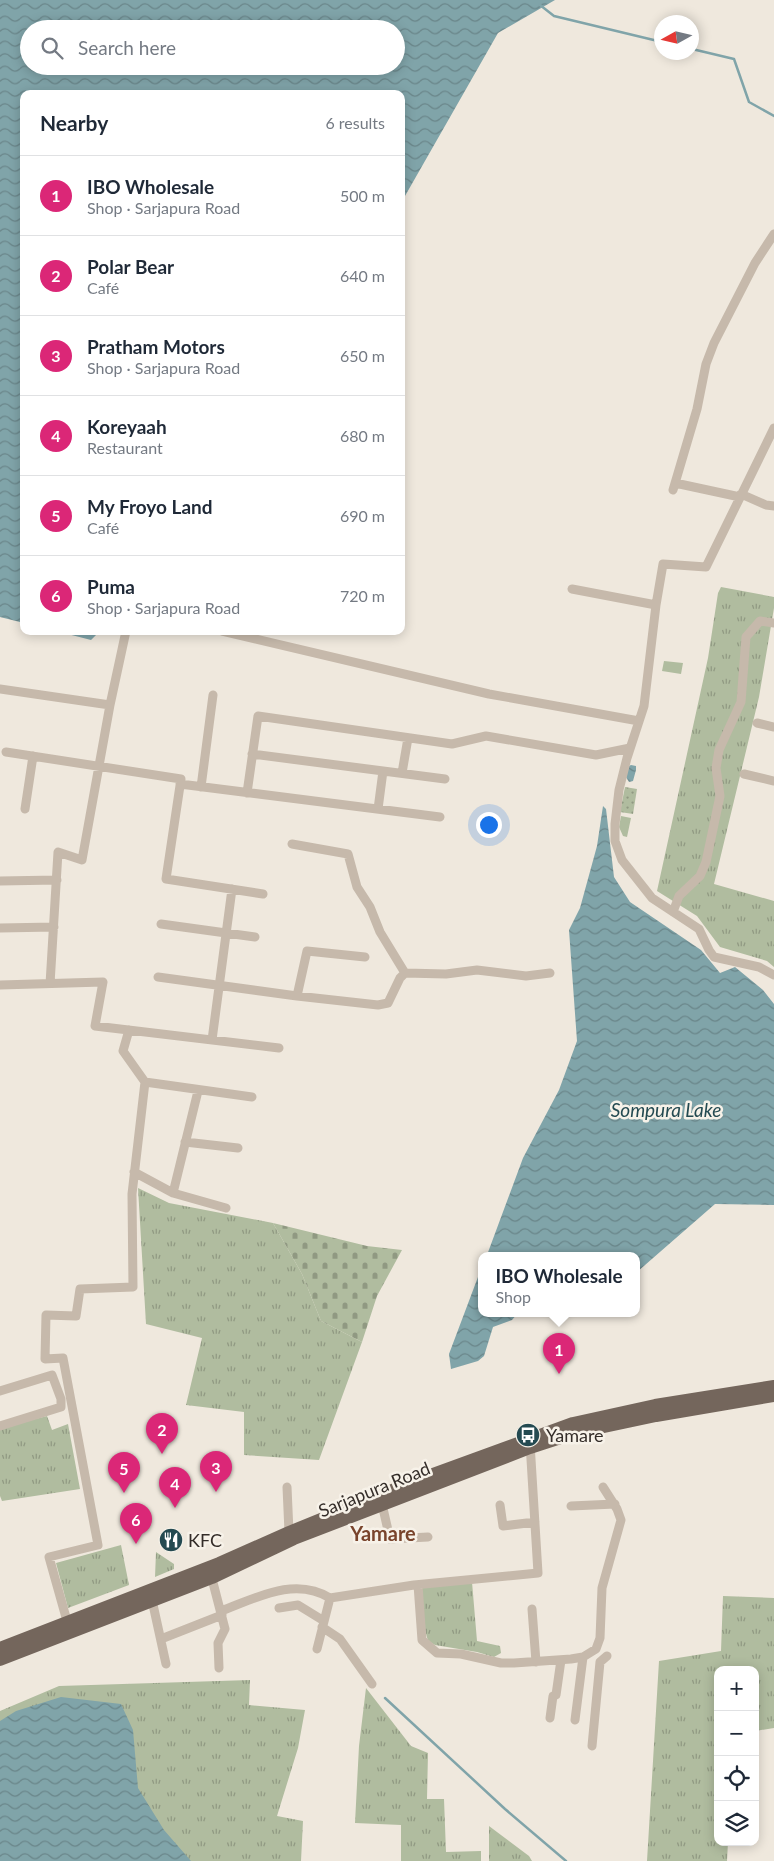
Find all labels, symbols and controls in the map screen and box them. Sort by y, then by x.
north arrow [654,15,699,60]
search box [20,20,405,75]
icon: search [38,34,66,62]
text: Search here [78,36,176,59]
text: Nearby [40,110,108,135]
text: 6 results [325,113,385,132]
text: IBO Wholesale [87,175,214,198]
text: 1 [51,186,61,205]
text: 500 m [340,186,385,205]
text: Shop · Sarjapura Road [87,198,240,217]
text: Polar Bear [87,255,174,278]
text: 2 [51,266,61,285]
text: 640 m [340,266,385,285]
text: Café [87,278,119,297]
text: Pratham Motors [87,335,225,358]
text: 3 [51,346,61,365]
text: 650 m [340,346,385,365]
text: Shop · Sarjapura Road [87,358,240,377]
text: Koreyaah [87,415,167,438]
text: 4 [51,426,61,445]
text: 680 m [340,426,385,445]
text: Restaurant [87,438,163,457]
text: My Froyo Land [87,495,213,518]
text: 5 [51,506,61,525]
text: 690 m [340,506,385,525]
text: Café [87,518,119,537]
text: Puma [87,575,135,598]
text: 6 [51,586,61,605]
text: 720 m [340,586,385,605]
text: Shop · Sarjapura Road [87,598,240,617]
your location [476,812,502,838]
water label: Sompura Lake [611,1098,721,1121]
popup [478,1252,640,1317]
text: IBO Wholesale [495,1264,623,1287]
text: Shop [495,1287,531,1306]
pin: 1 [543,1333,575,1374]
pin: 2 [146,1413,178,1454]
bus stop icon: Yamare [515,1422,541,1448]
place label: Yamare [546,1424,604,1446]
pin: 3 [200,1451,232,1492]
pin: 5 [108,1452,140,1493]
street label: Sarjapura Road [315,1457,433,1521]
pin: 4 [159,1467,191,1508]
pin: 6 [120,1503,152,1544]
district label: Yamare [349,1521,416,1545]
restaurant icon: KFC [158,1527,184,1553]
place label: KFC [188,1529,222,1551]
map controls [714,1666,759,1846]
button: + [714,1666,759,1711]
button: − [714,1711,759,1756]
button: locate [714,1756,759,1801]
button: layers [714,1801,759,1846]

